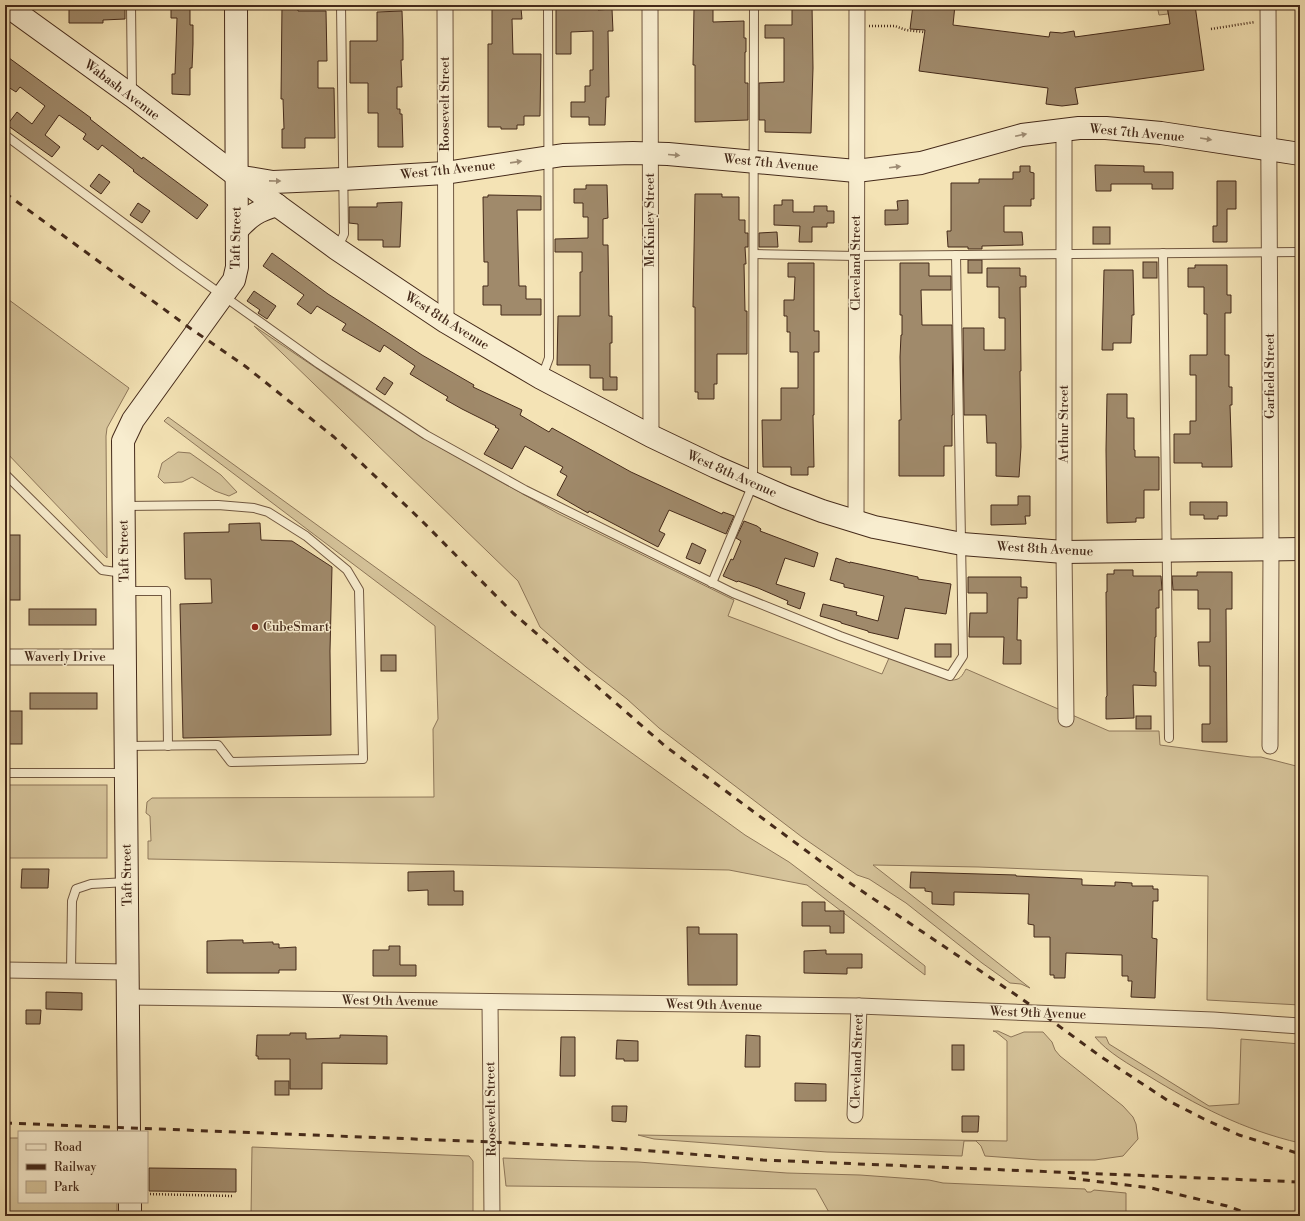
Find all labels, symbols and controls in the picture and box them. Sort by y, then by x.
street label: Wabash Avenue [80,56,163,124]
street label: Roosevelt Street [437,56,453,151]
street label: West 7th Avenue [1088,121,1186,145]
one-way arrow [1015,132,1027,138]
one-way arrow [1200,136,1212,142]
one-way arrow [668,151,680,158]
street label: West 7th Avenue [722,151,820,175]
street label: West 7th Avenue [399,157,497,183]
one-way arrow [510,159,522,165]
one-way arrow [889,163,901,170]
street label: McKinley Street [642,172,658,267]
one-way arrow [269,178,281,185]
street label: Taft Street [227,206,245,270]
street label: Cleveland Street [848,215,864,311]
street label: West 8th Avenue [401,288,493,354]
street label: Garfield Street [1262,333,1278,419]
street label: Arthur Street [1056,384,1072,464]
street label: West 8th Avenue [684,447,780,501]
street label: Taft Street [115,519,133,583]
street label: West 8th Avenue [995,538,1094,560]
place label: CubeSmart [263,619,330,635]
marker: CubeSmart [250,622,260,632]
street label: Waverly Drive [23,649,106,665]
street label: Taft Street [118,843,136,907]
street label: West 9th Avenue [341,992,439,1010]
street label: West 9th Avenue [665,996,763,1014]
street label: West 9th Avenue [988,1003,1087,1023]
street label: Cleveland Street [847,1013,867,1109]
street label: Roosevelt Street [482,1061,500,1157]
legend [18,1131,148,1203]
text: Road [54,1140,82,1155]
text: Railway [54,1160,96,1175]
text: Park [54,1180,80,1195]

